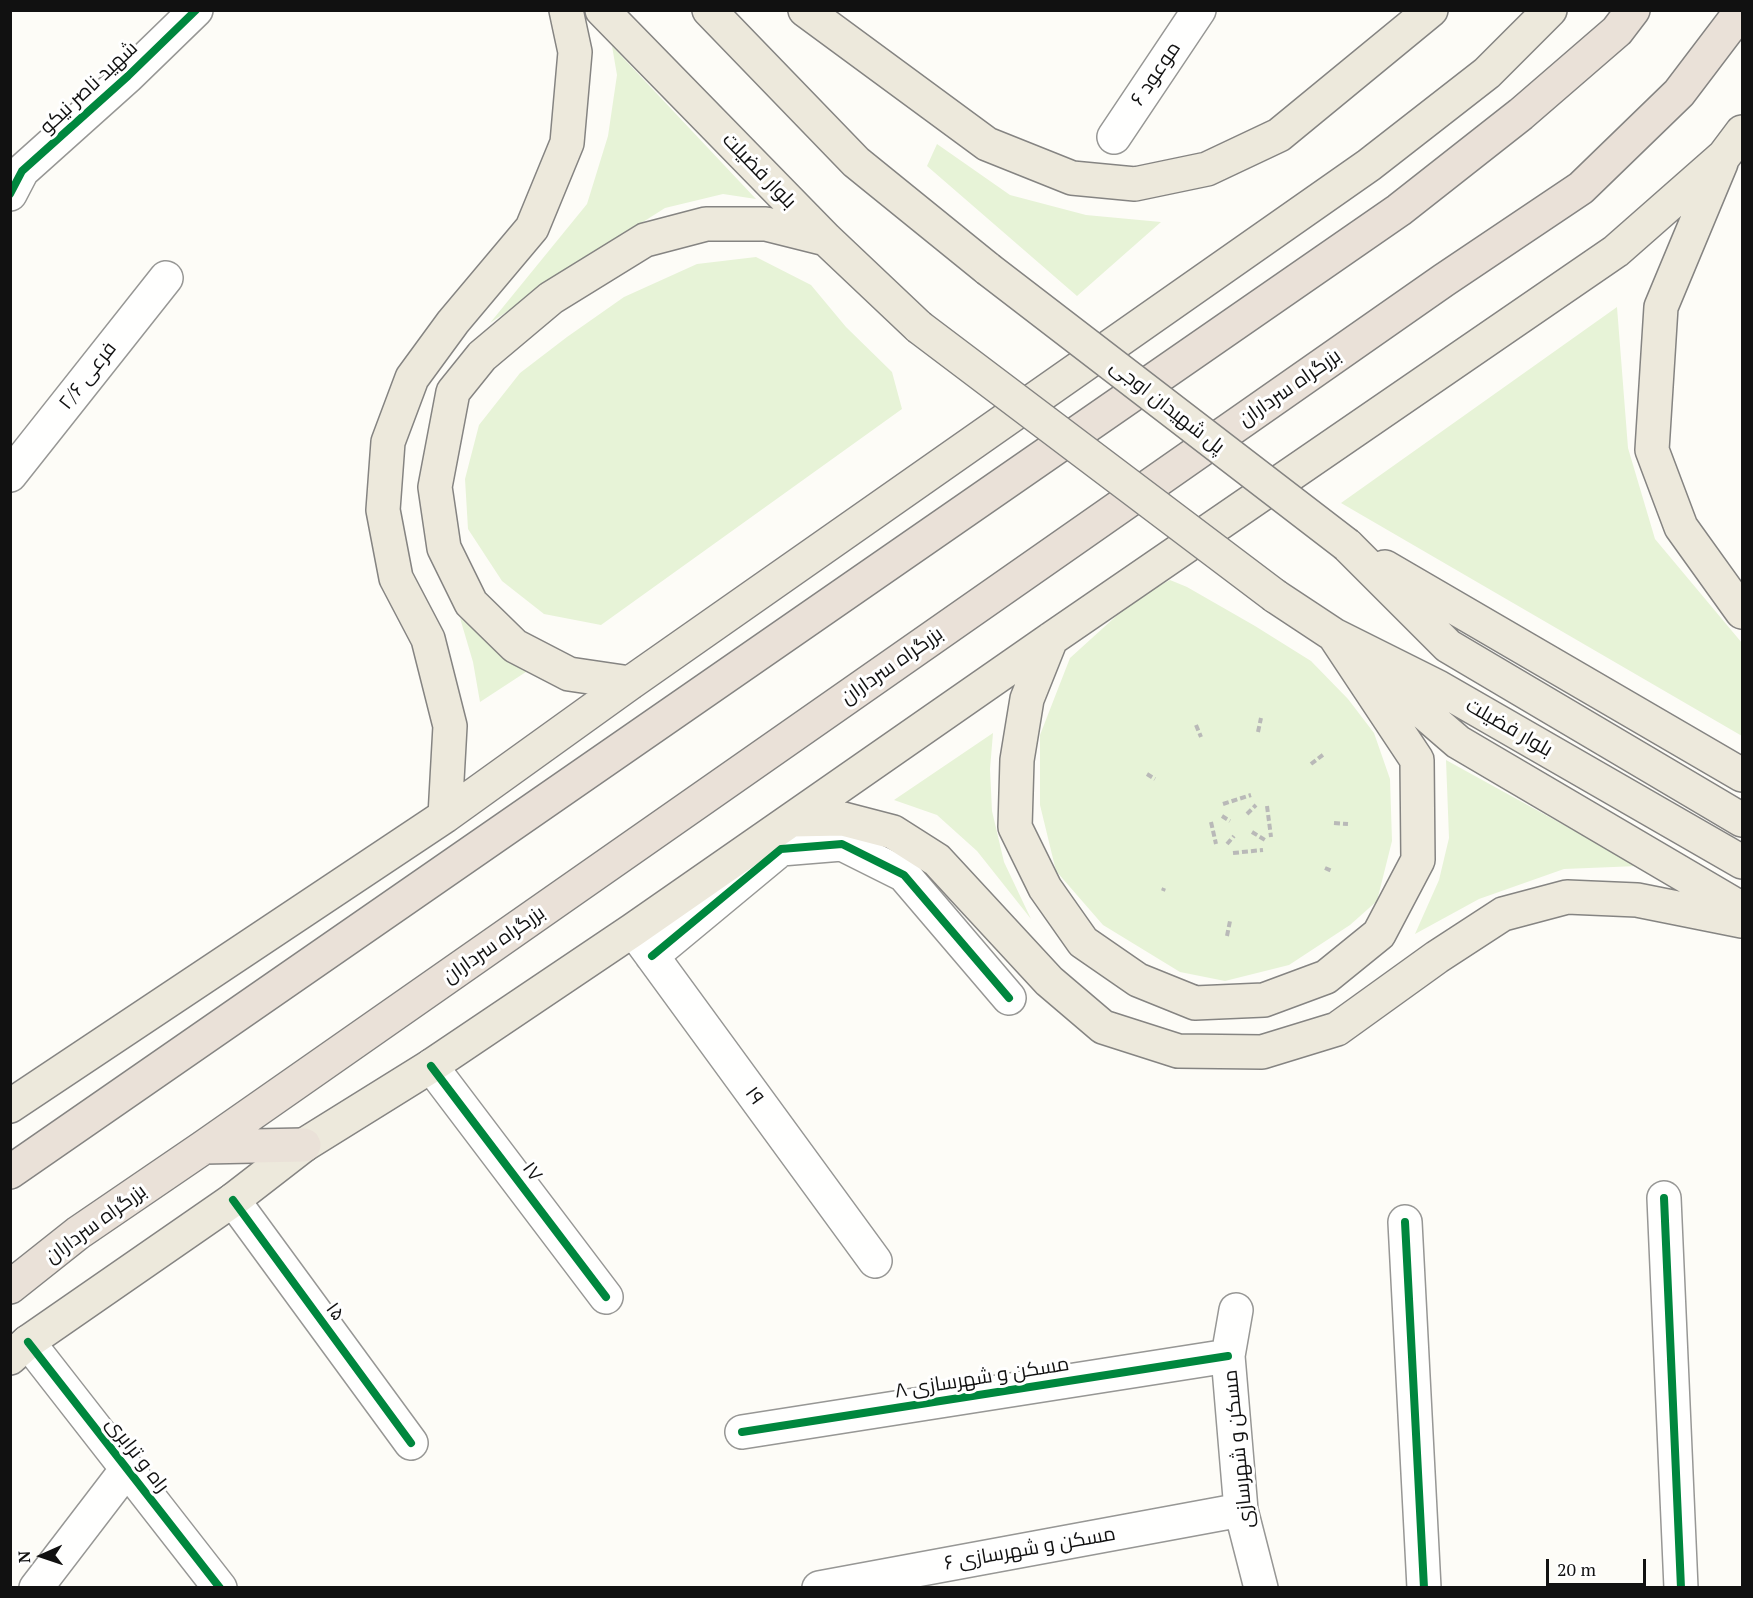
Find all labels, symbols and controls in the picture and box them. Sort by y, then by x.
street label: شهید ناصر نیکو [35,37,143,139]
street label: موعود ۶ [1126,37,1186,111]
street label: بلوار فضیلت [717,128,801,214]
street label: فرعی ۲/۶ [54,337,122,415]
street label: بزرگراه سرداران [1234,344,1346,432]
street label: پل شهیدان اوجی [1105,355,1229,459]
street label: بزرگراه سرداران [836,622,948,710]
street label: بلوار فضیلت [1461,694,1557,762]
street label: بزرگراه سرداران [438,901,550,989]
street label: ۱۹ [739,1082,769,1110]
street label: ۱۷ [517,1157,547,1187]
street label: بزرگراه سرداران [41,1179,151,1269]
street label: ۱۵ [320,1298,350,1326]
street label: مسکن و شهرسازی ۸ [893,1352,1071,1404]
street label: مسکن و شهرسازی [1219,1369,1259,1529]
street label: راه و ترابری [100,1413,174,1497]
street label: مسکن و شهرسازی ۶ [942,1522,1118,1576]
north arrow [12,1526,72,1586]
scale bar [1549,1547,1650,1585]
text: N [13,1550,35,1564]
text: 20 m [1557,1557,1596,1581]

